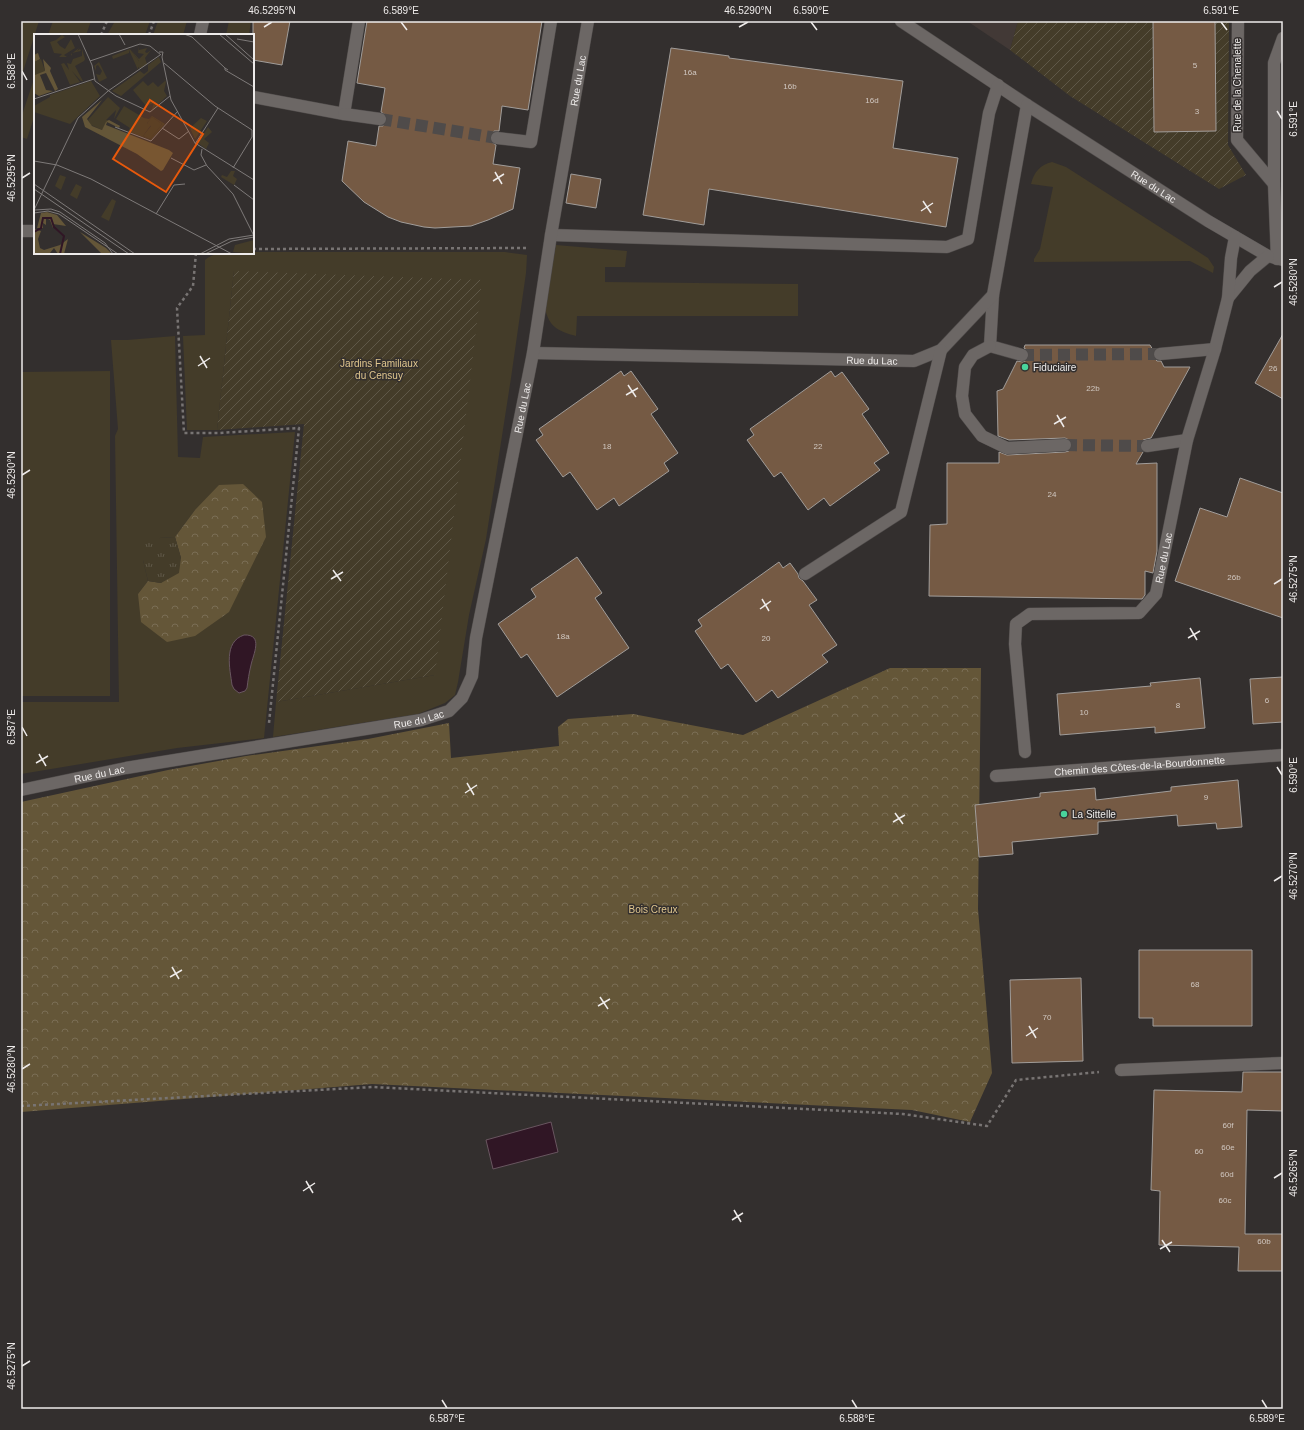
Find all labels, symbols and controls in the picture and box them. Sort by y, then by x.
text: 46.5295°N [248,5,296,16]
text: 6.589°E [383,5,419,16]
text: 46.5290°N [724,5,772,16]
text: 6.590°E [793,5,829,16]
text: 6.591°E [1203,5,1239,16]
inset map [34,34,254,254]
street label: Rue de la Chenalette [1232,38,1243,132]
text: 6.588°E [6,53,17,89]
street label: Rue du Lac [568,55,588,107]
house number: 5 [1193,61,1198,70]
house number: 16a [683,68,697,77]
house number: 16b [783,82,797,91]
house number: 16d [865,96,879,105]
text: 6.591°E [1288,101,1299,137]
house number: 3 [1195,107,1200,116]
text: 46.5295°N [6,154,17,202]
street label: Rue du Lac [1129,168,1178,205]
text: 46.5280°N [1288,258,1299,306]
street label: Rue du Lac [846,355,898,367]
park label: Jardins Familiaux du Censuy [340,358,418,381]
marker: Fiduciaire [1020,362,1030,372]
place label: Fiduciaire [1033,362,1077,373]
house number: 26 [1269,364,1278,373]
street label: Rue du Lac [512,382,533,434]
house number: 22b [1086,384,1100,393]
house number: 18 [603,442,612,451]
house number: 22 [814,442,823,451]
text: 46.5290°N [6,451,17,499]
house number: 24 [1048,490,1057,499]
street label: Rue du Lac [1153,532,1174,584]
text: 46.5275°N [1288,555,1299,603]
house number: 26b [1227,573,1241,582]
house number: 18a [556,632,570,641]
house number: 20 [762,634,771,643]
house number: 6 [1265,696,1270,705]
house number: 8 [1176,701,1181,710]
street label: Rue du Lac [393,708,445,730]
house number: 10 [1080,708,1089,717]
text: 6.587°E [6,709,17,745]
street label: Chemin des Côtes-de-la-Bourdonnette [1054,754,1226,778]
text: 6.590°E [1288,757,1299,793]
street label: Rue du Lac [73,763,126,785]
house number: 9 [1204,793,1209,802]
marker: La Sittelle [1059,809,1069,819]
place label: La Sittelle [1072,809,1116,820]
text: 46.5270°N [1288,852,1299,900]
park label: Bois Creux [629,904,677,915]
house number: 68 [1191,980,1200,989]
house number: 70 [1043,1013,1052,1022]
text: 46.5280°N [6,1045,17,1093]
house number: 60f [1222,1121,1234,1130]
house number: 60e [1221,1143,1235,1152]
house number: 60 [1195,1147,1204,1156]
text: 46.5265°N [1288,1149,1299,1197]
house number: 60d [1220,1170,1234,1179]
house number: 60c [1219,1196,1231,1205]
house number: 60b [1257,1237,1271,1246]
text: 46.5275°N [6,1342,17,1390]
text: 6.587°E [429,1413,465,1424]
text: 6.588°E [839,1413,875,1424]
text: 6.589°E [1249,1413,1285,1424]

